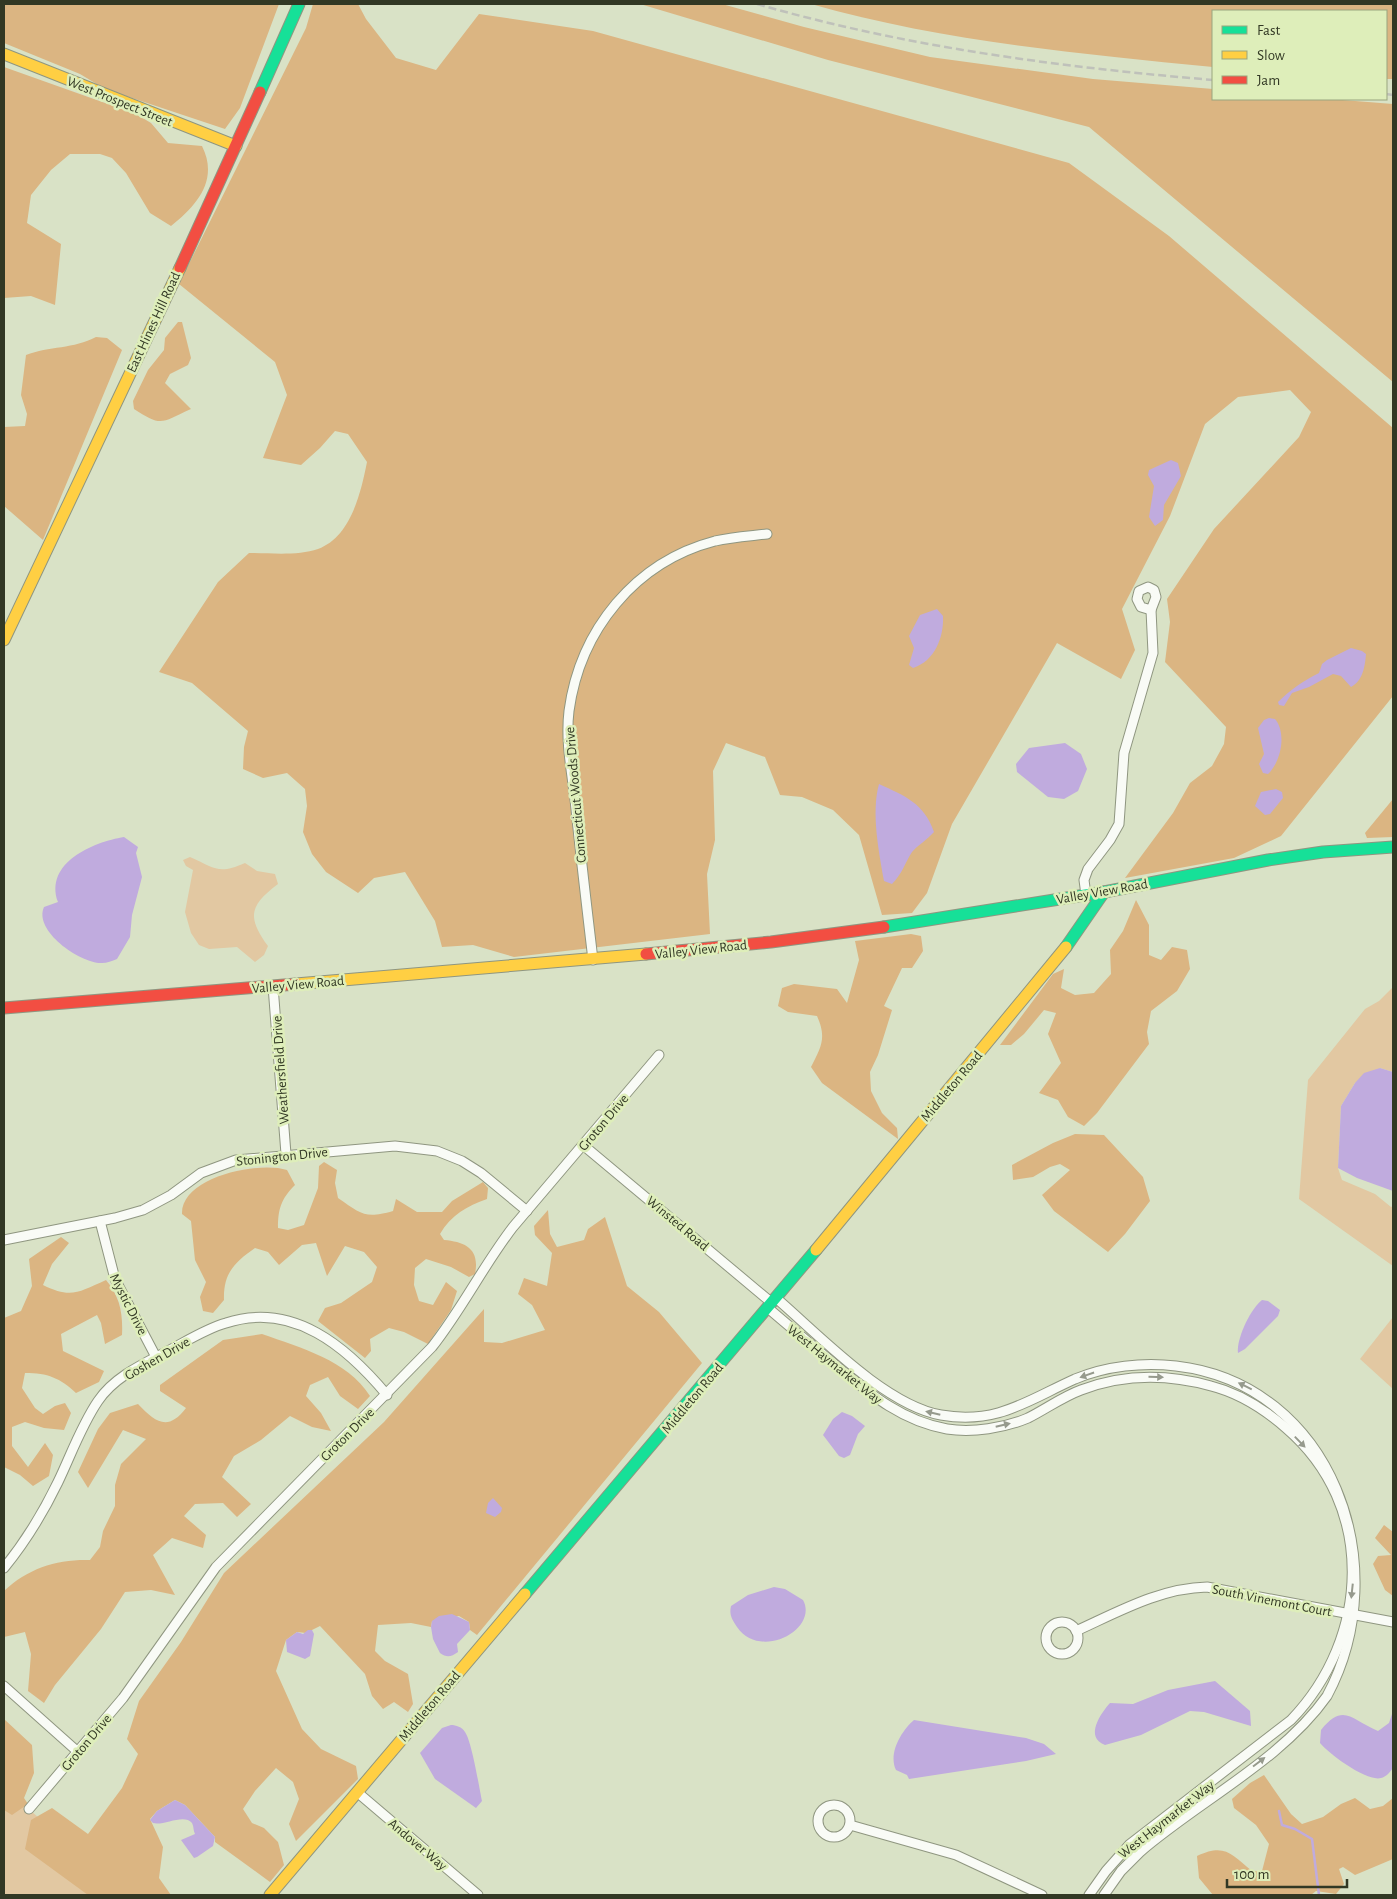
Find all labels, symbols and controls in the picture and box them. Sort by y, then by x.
legend [1212,10,1387,100]
text: Fast [1257,23,1281,38]
text: Slow [1257,48,1285,63]
text: Jam [1257,73,1280,88]
street label: West Prospect Street [65,74,175,130]
street label: East Hines Hill Road [125,270,183,375]
street label: Connecticut Woods Drive [563,726,589,864]
street label: Valley View Road [1055,877,1149,907]
street label: Valley View Road [654,938,748,962]
street label: Valley View Road [251,974,345,996]
street label: Weathersfield Drive [270,1015,292,1125]
street label: Middleton Road [918,1049,985,1125]
street label: Groton Drive [576,1092,631,1154]
street label: Stonington Drive [236,1145,329,1169]
street label: Winsted Road [644,1194,711,1254]
street label: Mystic Drive [107,1272,149,1337]
street label: West Haymarket Way [784,1322,884,1407]
street label: Goshen Drive [123,1335,192,1383]
street label: Middleton Road [659,1361,726,1437]
one-way arrow [1080,1372,1095,1379]
one-way arrow [1149,1373,1165,1381]
one-way arrow [1238,1382,1252,1390]
street label: Groton Drive [318,1405,377,1464]
one-way arrow [926,1409,941,1417]
one-way arrow [996,1421,1011,1429]
one-way arrow [1294,1435,1306,1447]
street label: South Vinemont Court [1211,1583,1333,1620]
one-way arrow [1348,1583,1356,1599]
street label: Middleton Road [396,1669,463,1745]
street label: Groton Drive [59,1712,114,1774]
one-way arrow [1252,1757,1266,1767]
street label: West Haymarket Way [1116,1778,1217,1861]
street label: Andover Way [385,1816,449,1873]
scale bar [1227,1856,1347,1888]
text: 100 m [1234,1867,1269,1882]

